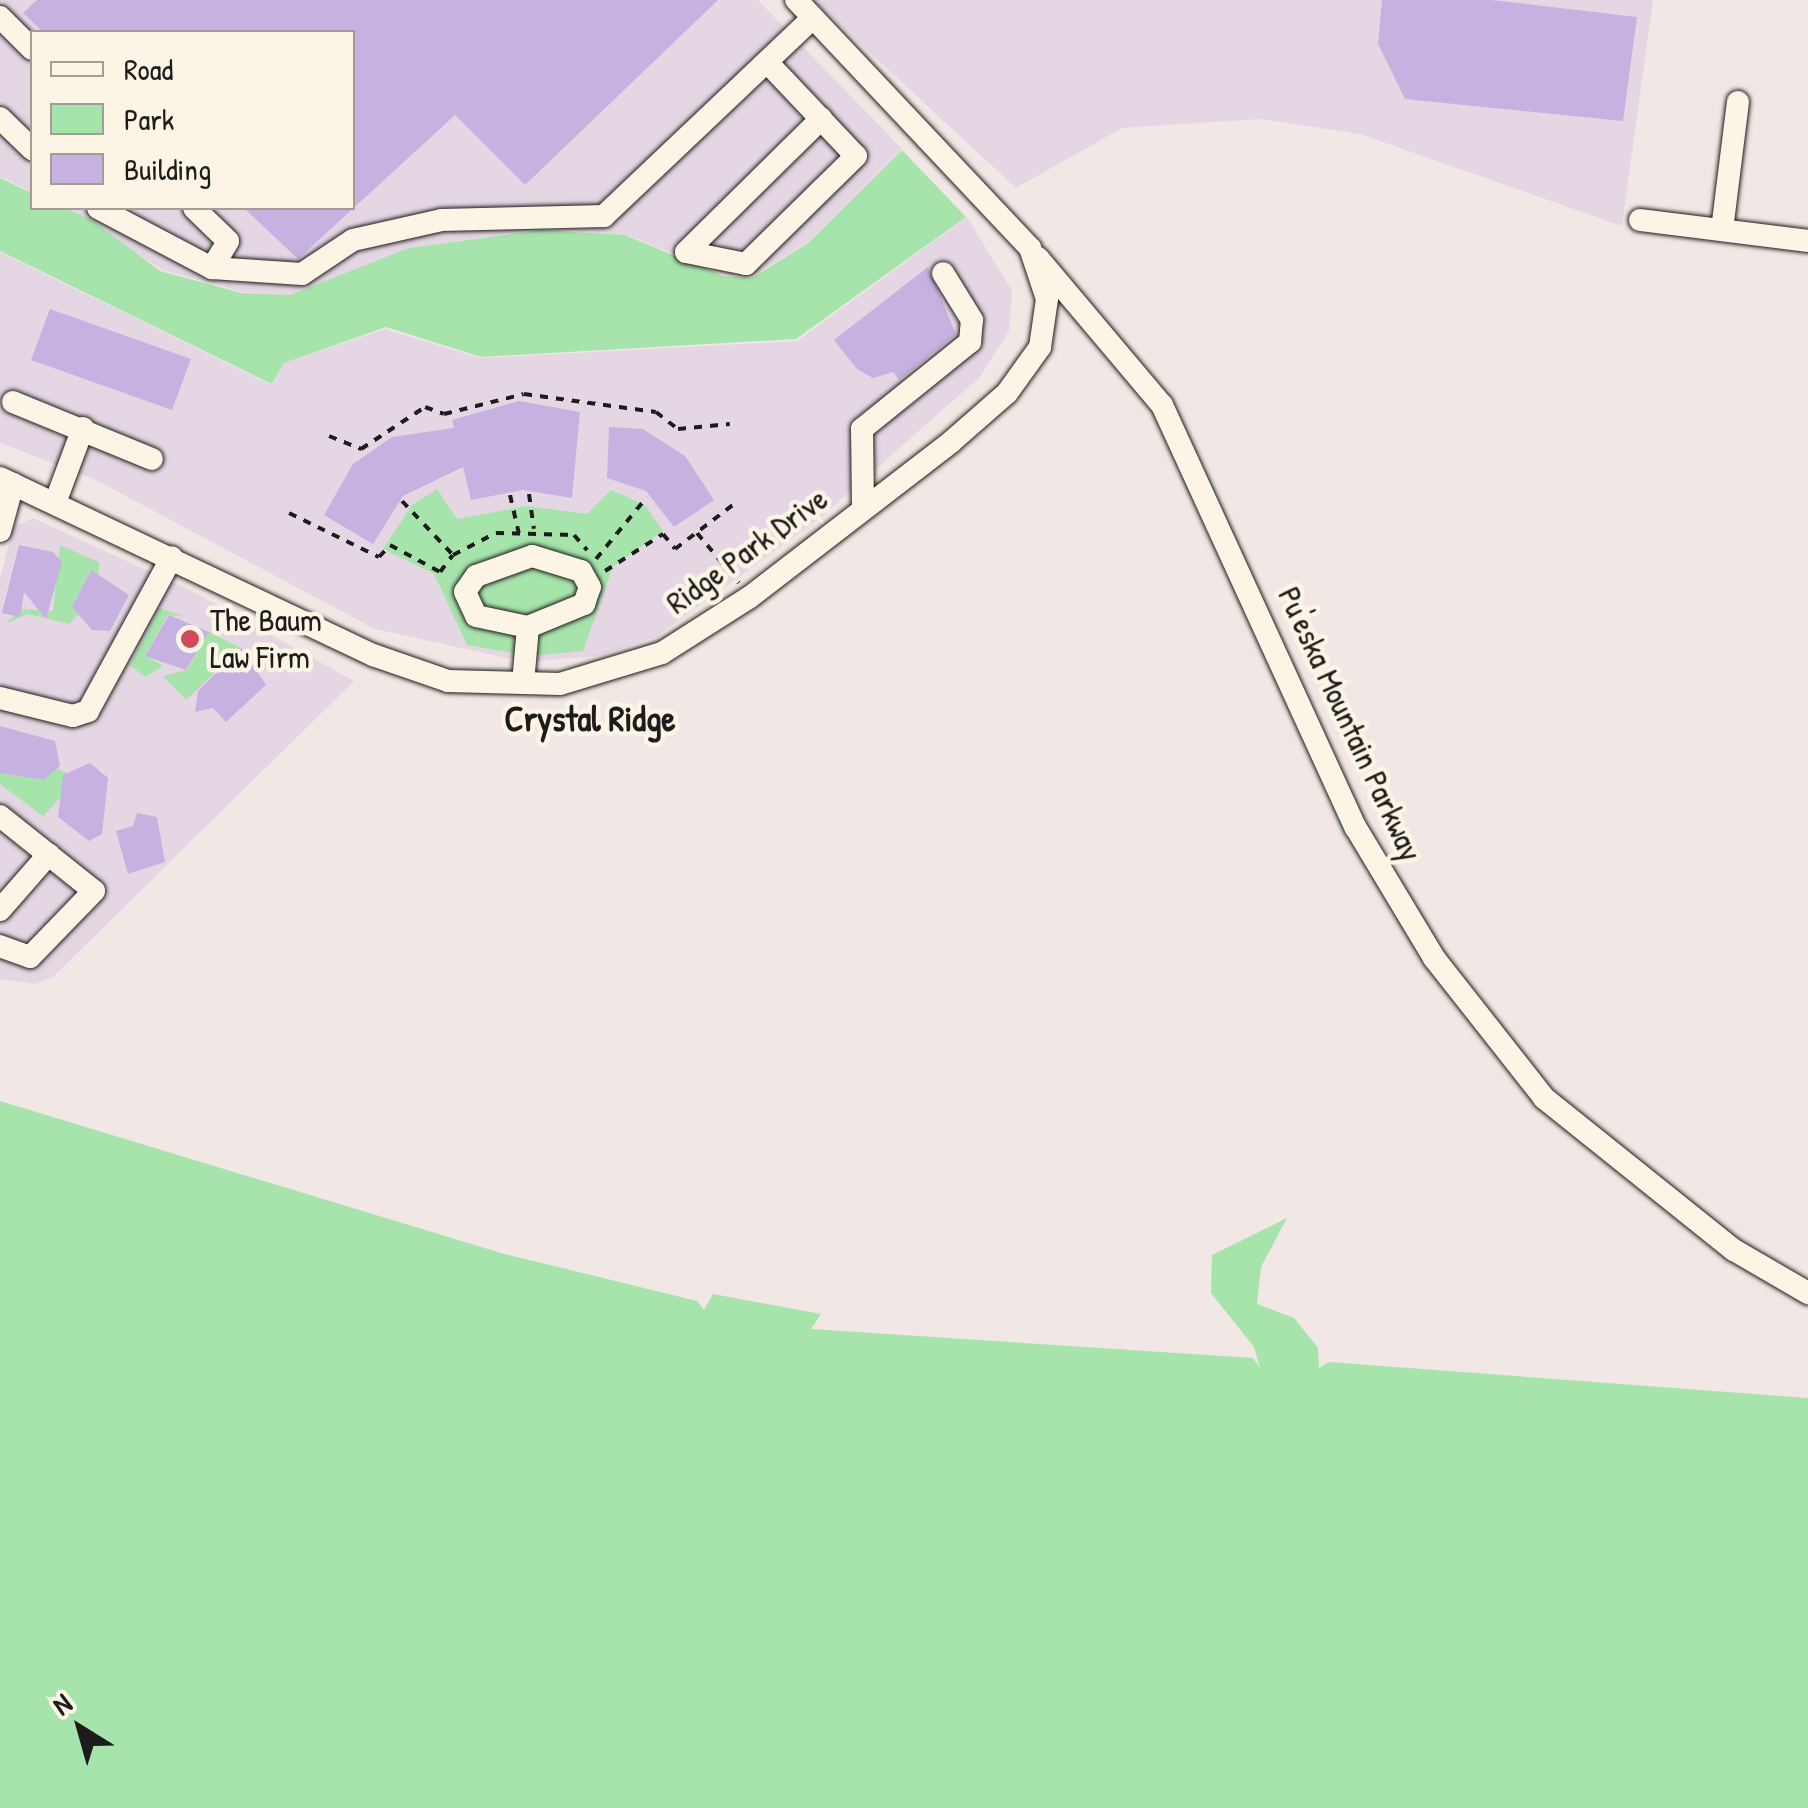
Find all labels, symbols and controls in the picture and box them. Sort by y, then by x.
legend [30,30,355,210]
text: Road [124,49,173,89]
text: Park [124,99,174,139]
text: Building [124,149,211,189]
street label: Ridge Park Drive [659,480,835,622]
street label: Pu'eska Mountain Parkway [1270,581,1430,867]
place label: The Baum Law Firm [210,602,322,677]
marker: The Baum Law Firm [179,628,201,650]
district label: Crystal Ridge [505,698,675,740]
north arrow [30,1678,130,1778]
text: N [45,1684,79,1724]

